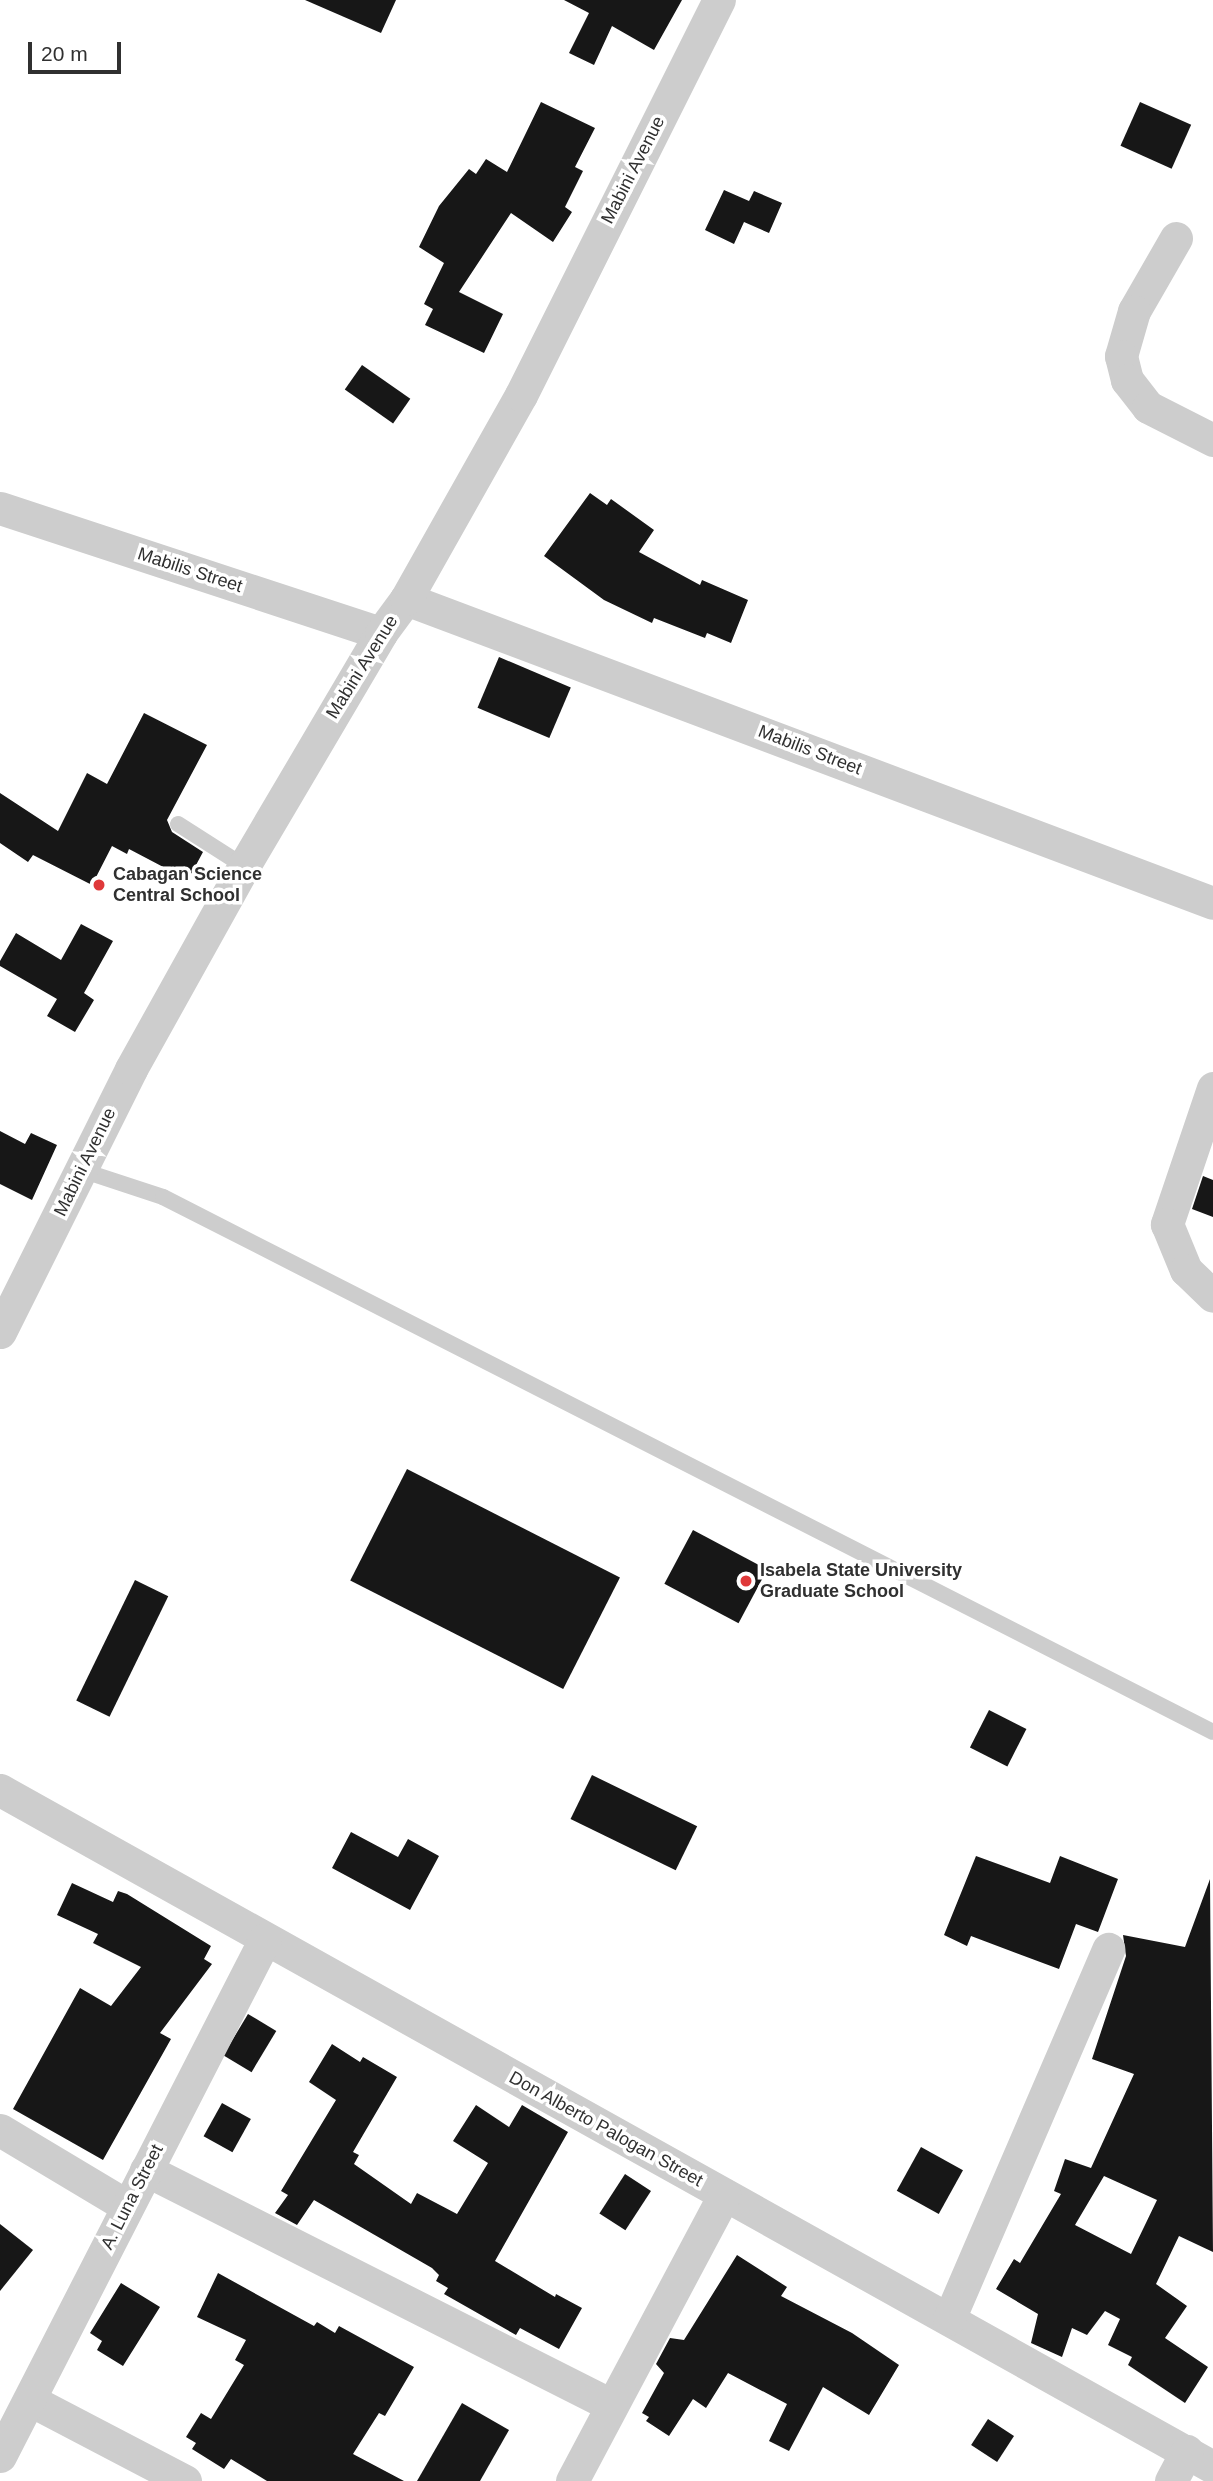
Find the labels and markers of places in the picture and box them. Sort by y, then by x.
place label: Cabagan Science Central School [113,864,262,906]
marker: Cabagan Science Central School [91,877,107,893]
place label: Isabela State University Graduate School [760,1560,962,1602]
marker: Isabela State University Graduate School [738,1573,754,1589]

